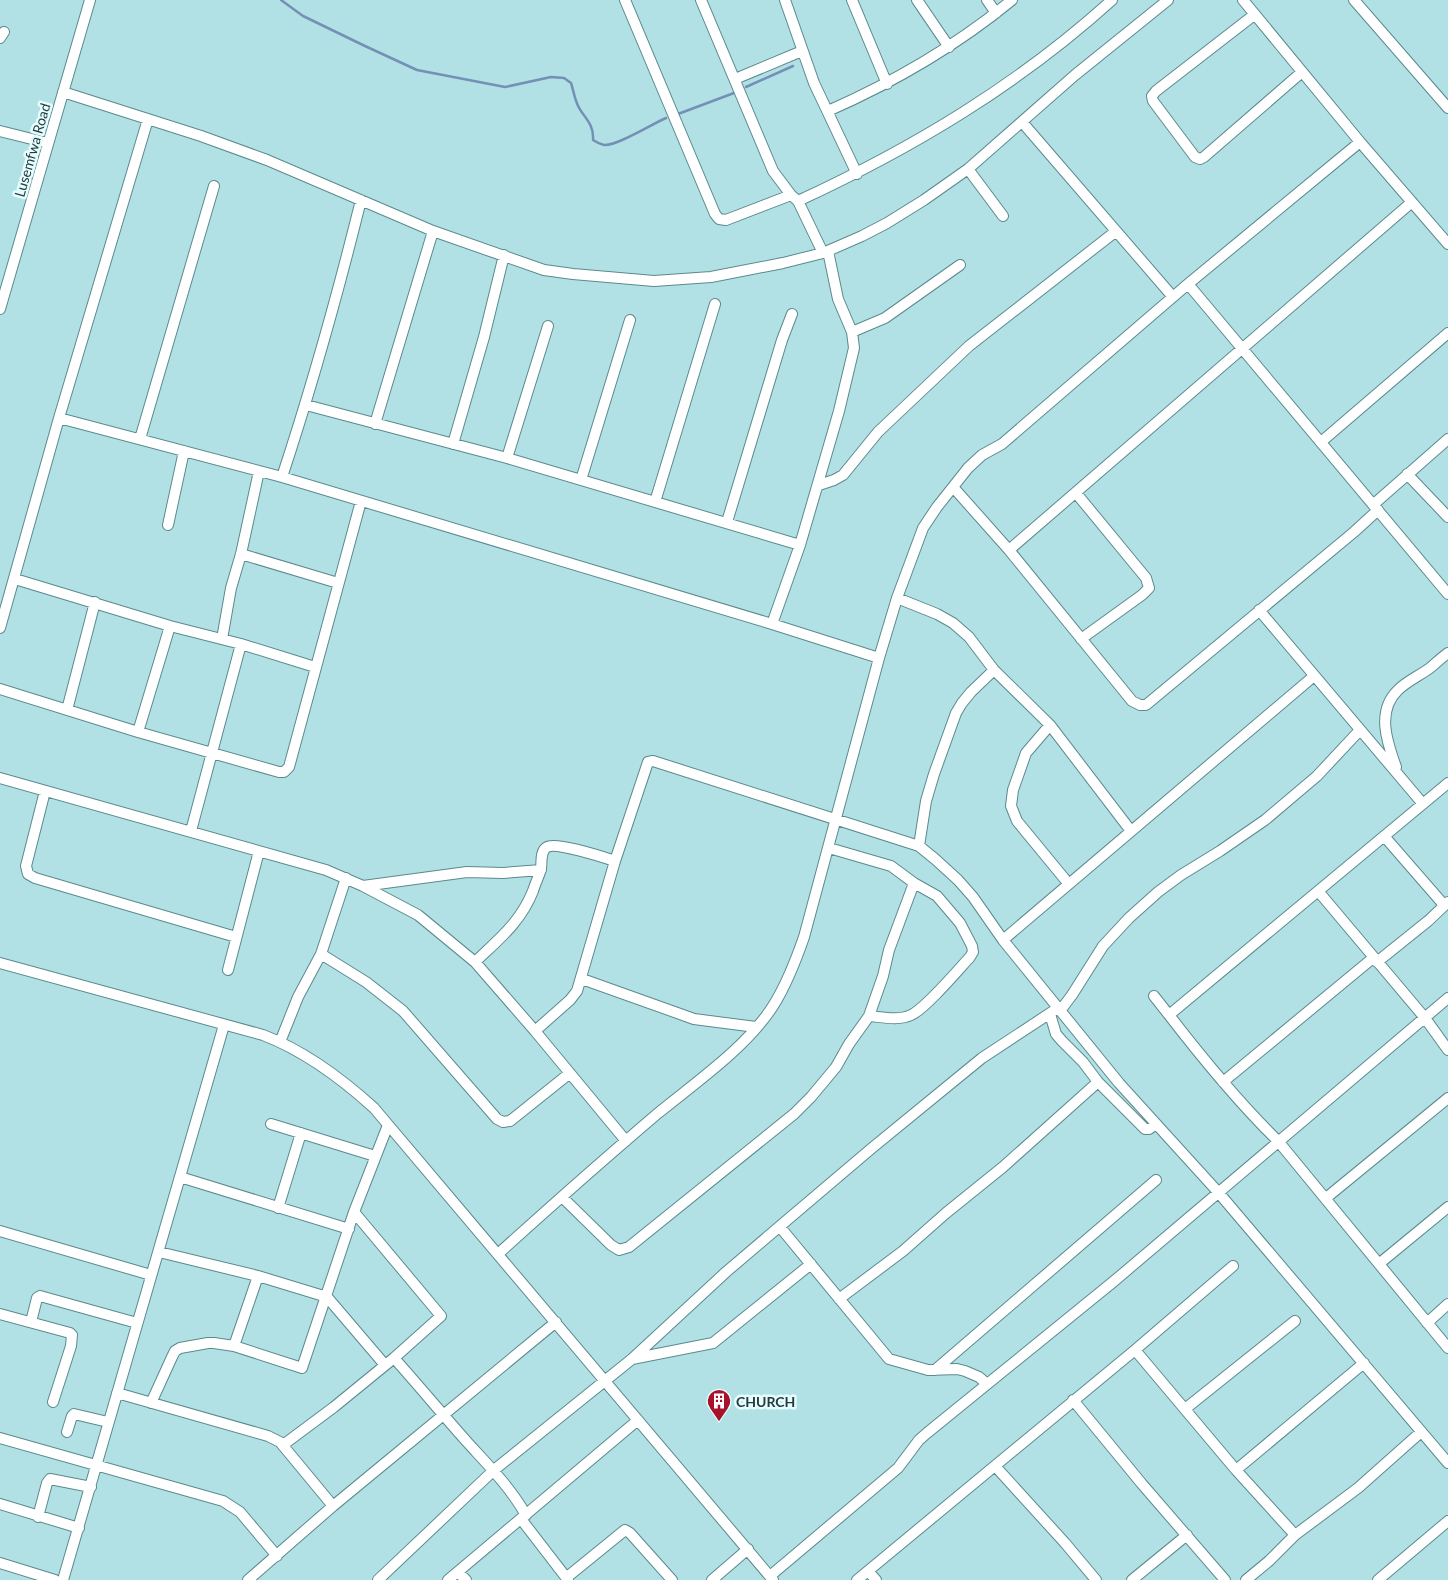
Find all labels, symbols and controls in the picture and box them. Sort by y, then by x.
street label: Lusemfwa Road [10,101,54,199]
building icon: CHURCH [706,1388,732,1422]
place label: CHURCH [736,1393,795,1410]

